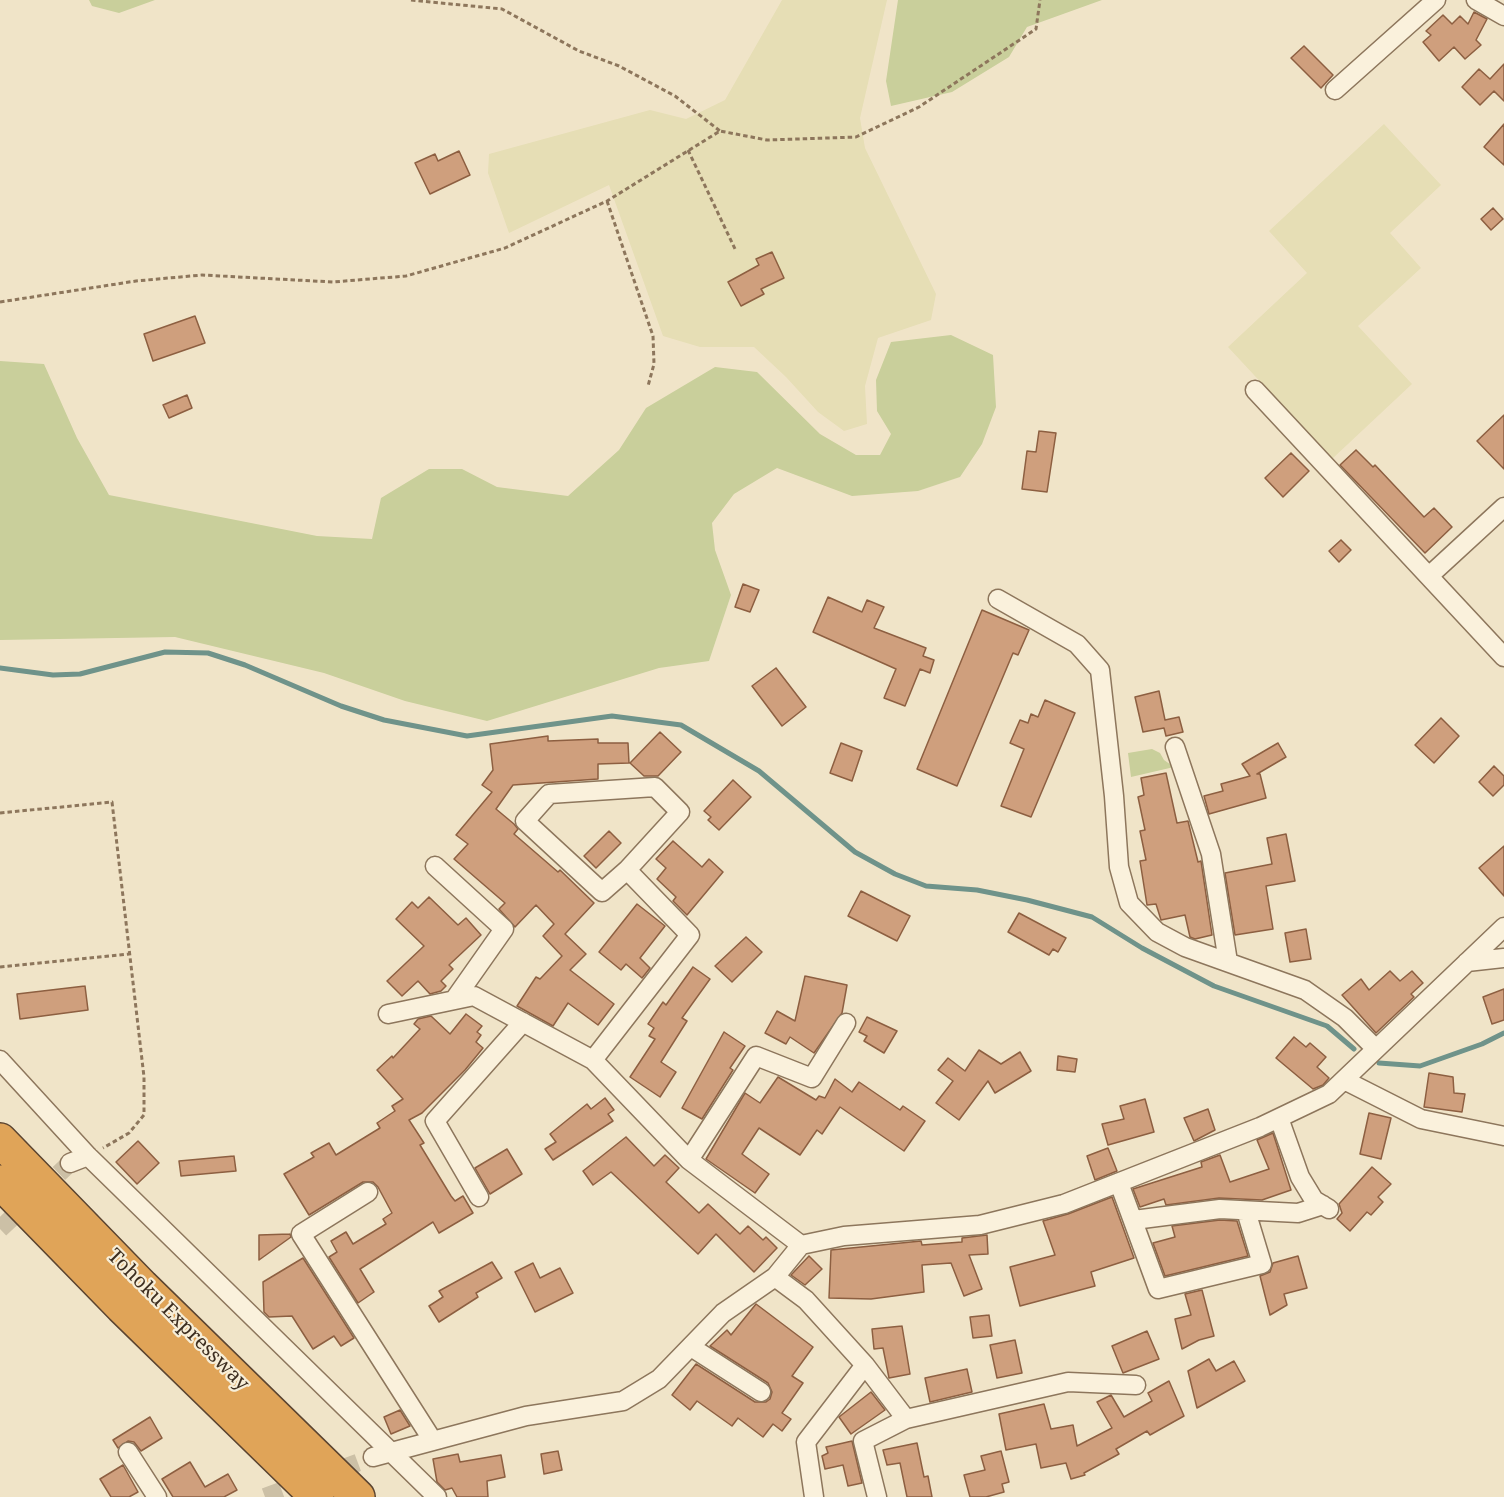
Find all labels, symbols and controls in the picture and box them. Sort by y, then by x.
street label: Tohoku Expressway [102,1244,254,1396]

